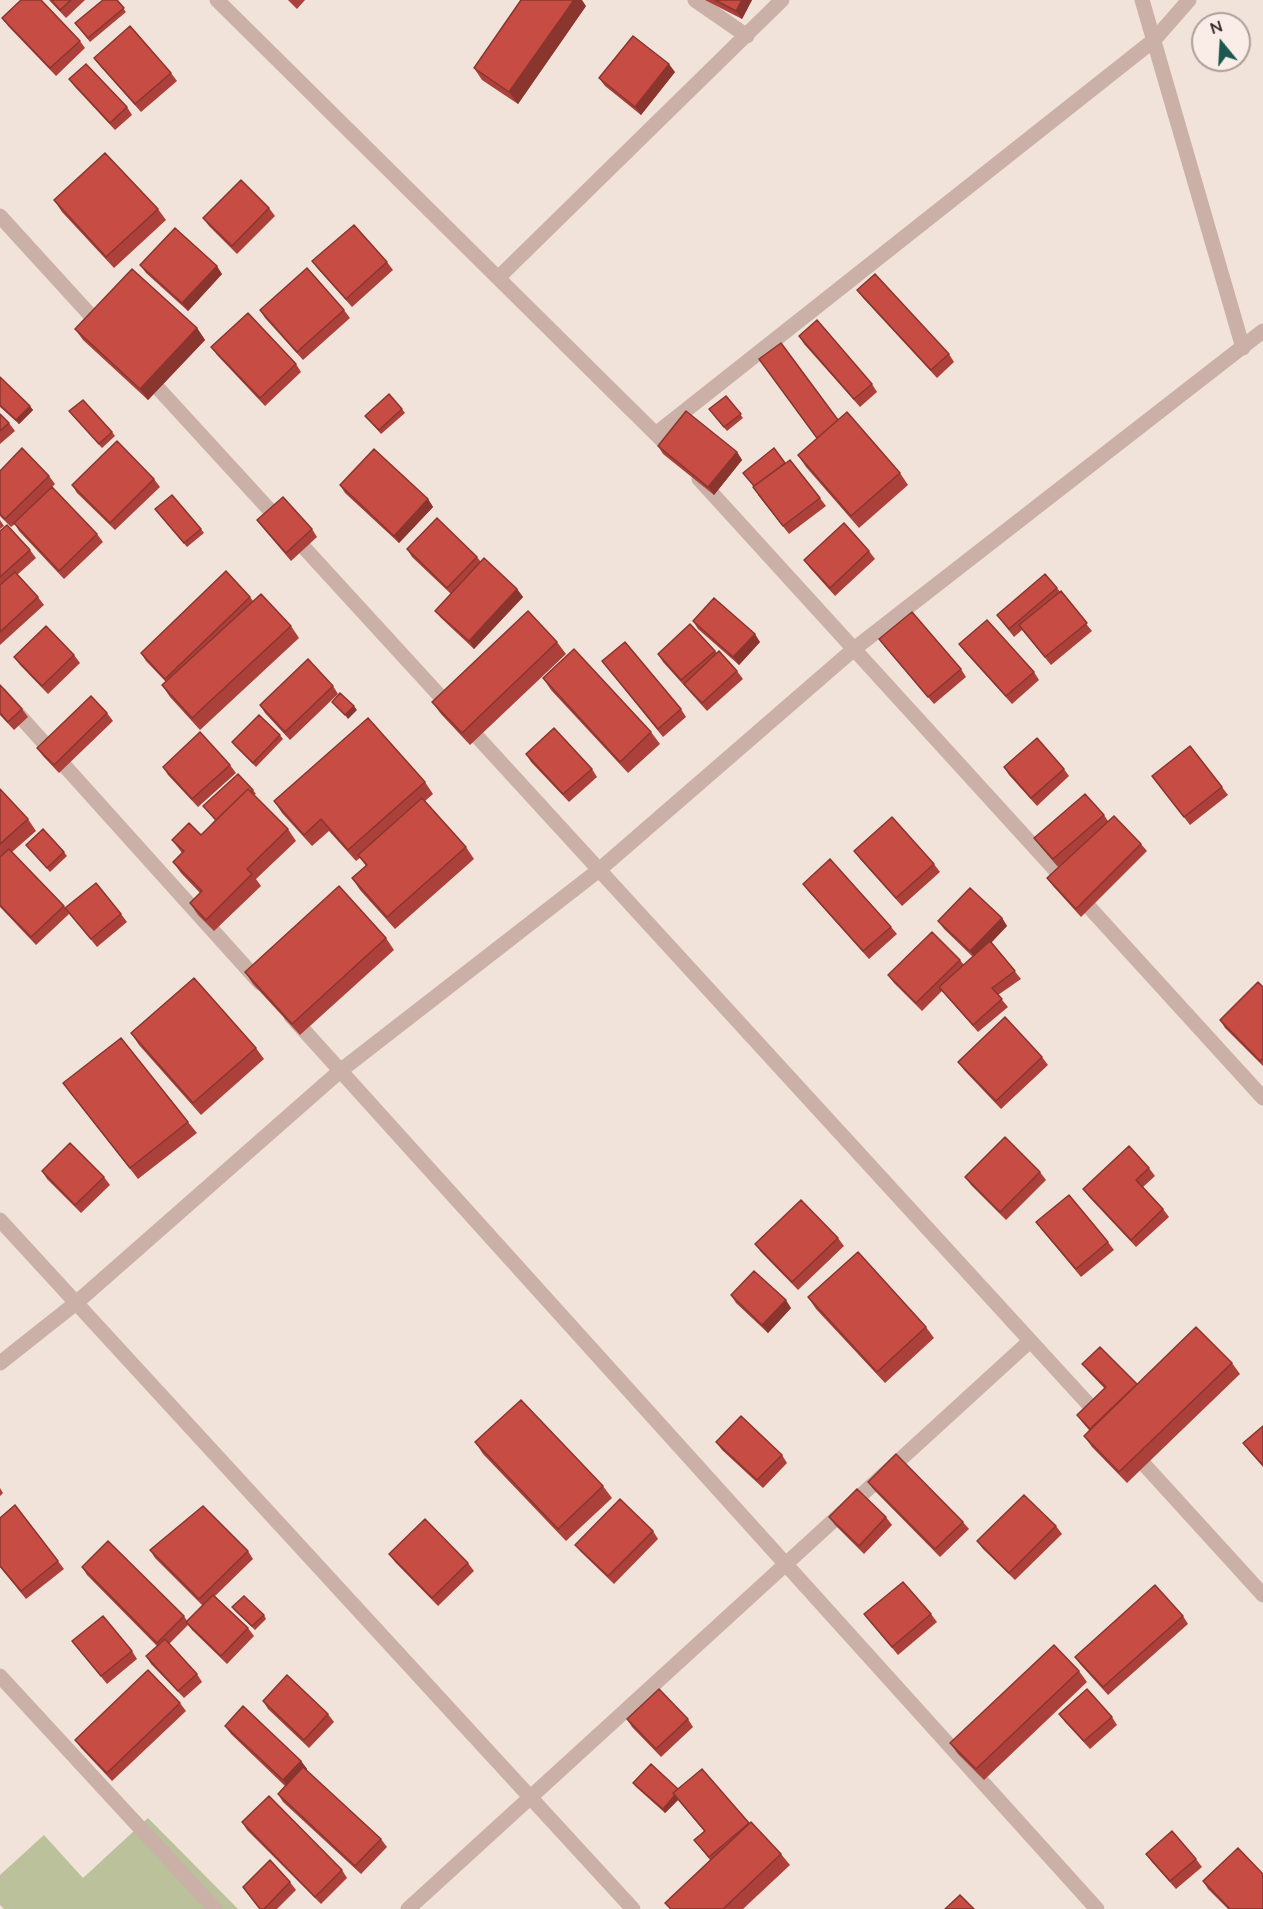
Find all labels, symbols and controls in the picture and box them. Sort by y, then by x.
north arrow [1191,12,1251,72]
text: N [1207,15,1225,38]

